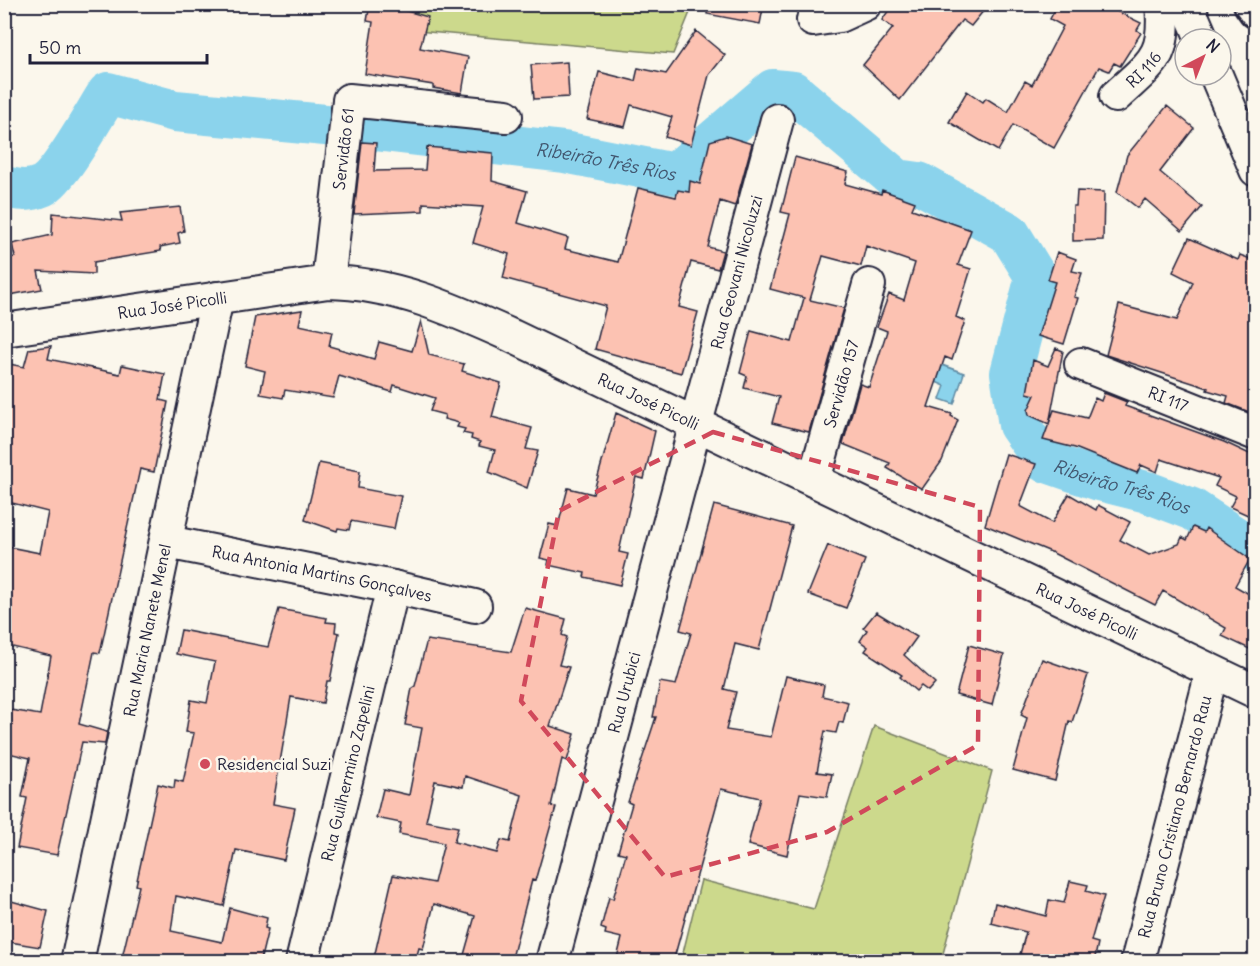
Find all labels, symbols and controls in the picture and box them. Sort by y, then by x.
scale bar [30,27,207,65]
north arrow [1173,27,1233,87]
text: N [1202,35,1224,57]
text: 50 m [39,36,81,59]
street label: RI 116 [1122,48,1165,92]
street label: Servidão 61 [329,107,358,191]
water label: Ribeirão Três Rios [535,137,680,186]
street label: Rua Geovani Nicoluzzi [706,193,766,351]
street label: Rua José Picolli [116,287,228,323]
street label: Servidão 157 [819,338,863,430]
street label: Rua José Picolli [594,368,702,434]
street label: RI 117 [1145,382,1191,416]
water label: Ribeirão Três Rios [1050,454,1195,519]
street label: Rua Antonia Martins Gonçalves [210,541,434,606]
street label: Rua Maria Nanete Menel [119,542,175,718]
street label: Rua José Picolli [1033,578,1141,644]
street label: Rua Urubici [604,650,644,735]
street label: Rua Guilhermino Zapelini [317,683,379,863]
street label: Rua Bruno Cristiano Bernardo Rau [1134,693,1216,940]
place label: Residencial Suzi [217,754,331,774]
marker: Residencial Suzi [198,757,212,771]

